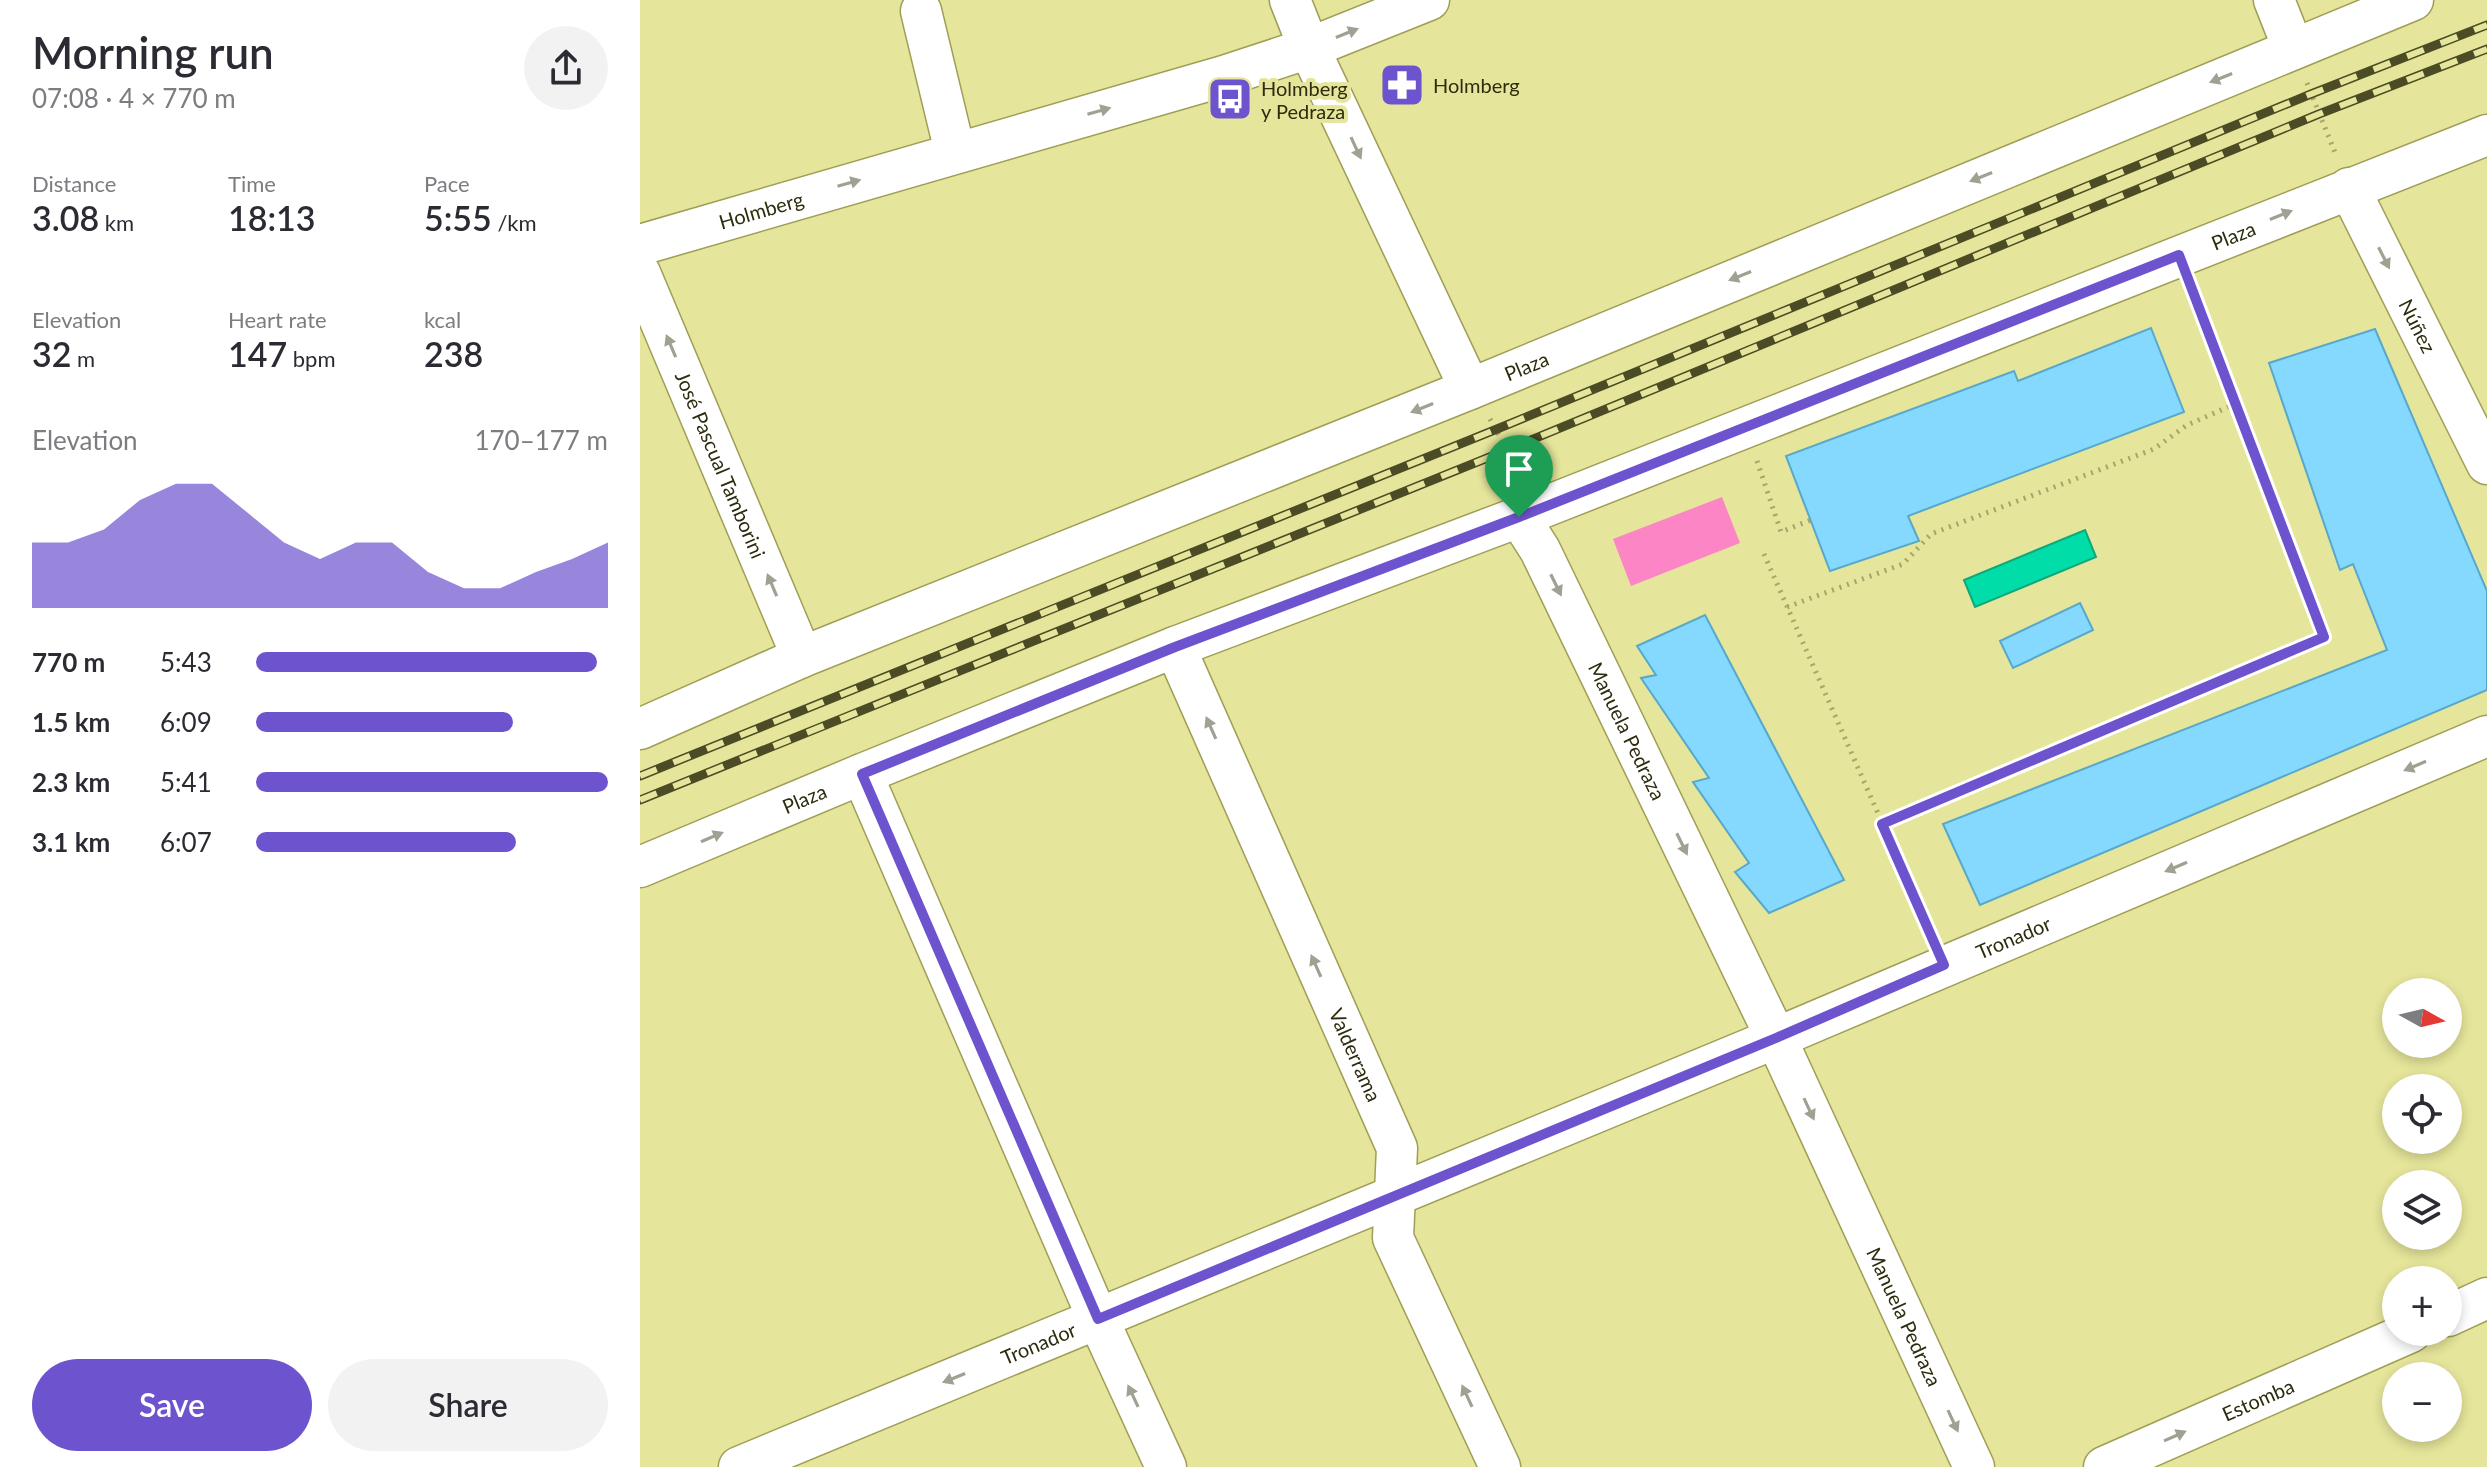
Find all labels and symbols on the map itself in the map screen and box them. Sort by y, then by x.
one-way arrow [1335,26,1359,39]
pharmacy icon: Holmberg [1378,61,1426,109]
one-way arrow [2209,72,2233,85]
place label: Holmberg [1433,73,1520,97]
bus stop icon: Holmberg y Pedraza [1206,75,1254,123]
place label: Holmberg y Pedraza [1261,76,1348,123]
one-way arrow [1087,104,1111,117]
one-way arrow [1349,136,1363,160]
one-way arrow [1969,171,1993,184]
one-way arrow [838,176,862,189]
street label: Holmberg [716,186,806,234]
one-way arrow [2269,208,2293,221]
street label: Plaza [2208,216,2259,255]
one-way arrow [2377,246,2390,269]
one-way arrow [1728,270,1752,283]
street label: Núñez [2394,295,2441,357]
one-way arrow [664,334,677,358]
street label: Plaza [1501,346,1552,386]
street label: José Pascual Tamborini [671,368,771,562]
one-way arrow [1410,401,1434,414]
pin [1485,435,1553,517]
one-way arrow [765,573,778,597]
one-way arrow [1550,573,1563,596]
street label: Manuela Pedraza [1584,658,1671,804]
one-way arrow [1204,717,1218,740]
one-way arrow [2403,760,2427,773]
street label: Plaza [778,778,830,818]
one-way arrow [700,830,724,843]
one-way arrow [1675,832,1689,856]
one-way arrow [2164,861,2187,874]
street label: Tronador [1972,910,2055,964]
one-way arrow [1309,954,1323,978]
north arrow [2382,978,2462,1058]
street label: Valderrama [1325,1005,1387,1105]
one-way arrow [1802,1097,1816,1120]
street label: Manuela Pedraza [1862,1243,1947,1390]
street label: Tronador [997,1317,1080,1369]
one-way arrow [942,1372,966,1385]
street label: Estomba [2218,1373,2297,1426]
one-way arrow [1126,1384,1140,1408]
one-way arrow [1460,1385,1474,1408]
one-way arrow [1946,1409,1959,1433]
one-way arrow [2163,1429,2187,1442]

